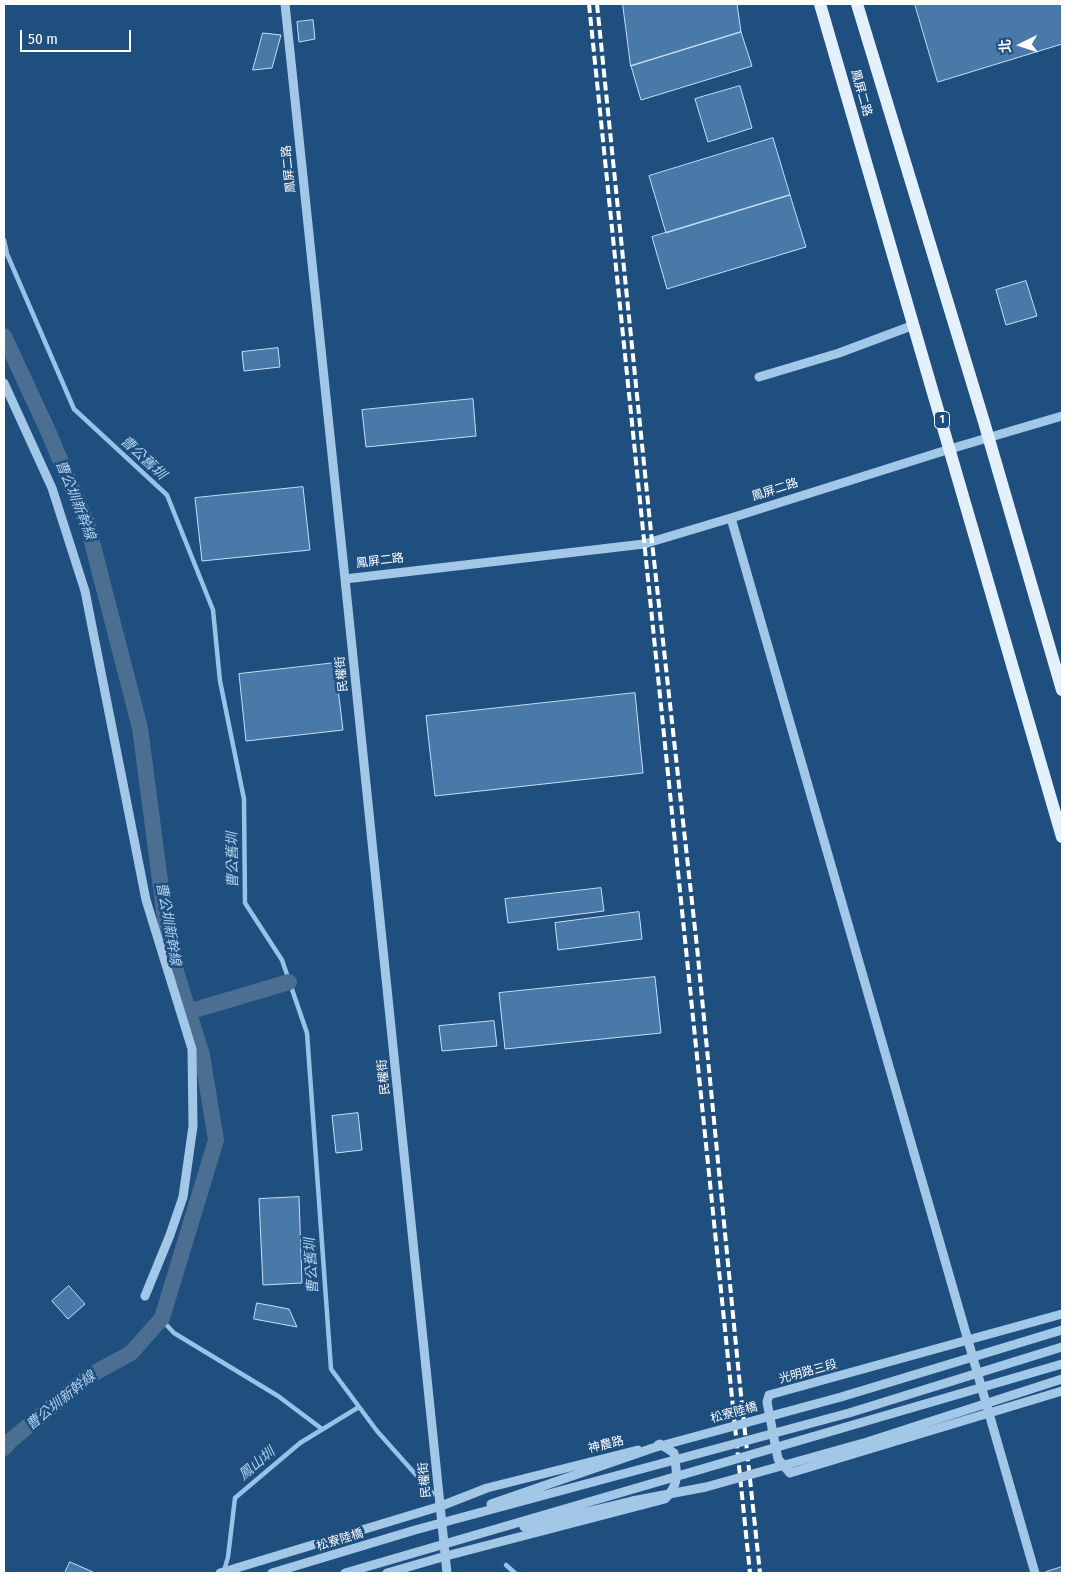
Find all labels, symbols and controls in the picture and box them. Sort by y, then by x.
scale bar [22,20,134,52]
north arrow [996,20,1046,70]
text: 50 m [28,30,58,48]
text: 北 [997,39,1015,54]
street label: 鳳屏二路 [847,68,875,118]
street label: 鳳屏二路 [279,144,299,194]
road number: 1 [934,412,950,428]
water label: 曹公舊圳 [117,433,169,483]
water label: 曹公圳新幹線 [51,458,99,542]
street label: 鳳屏二路 [750,476,800,504]
street label: 鳳屏二路 [355,551,405,571]
street label: 民權街 [333,655,351,693]
water label: 曹公舊圳 [224,832,242,888]
water label: 曹公圳新幹線 [152,881,184,967]
street label: 民權街 [375,1058,393,1096]
water label: 曹公舊圳 [302,1237,322,1295]
street label: 光明路三段 [777,1357,839,1387]
water label: 曹公圳新幹線 [23,1368,99,1434]
street label: 松寮陸橋 [709,1400,759,1426]
street label: 神農路 [587,1434,625,1456]
water label: 鳳山圳 [236,1444,278,1484]
street label: 民權街 [416,1461,434,1499]
street label: 松寮陸橋 [315,1526,365,1554]

